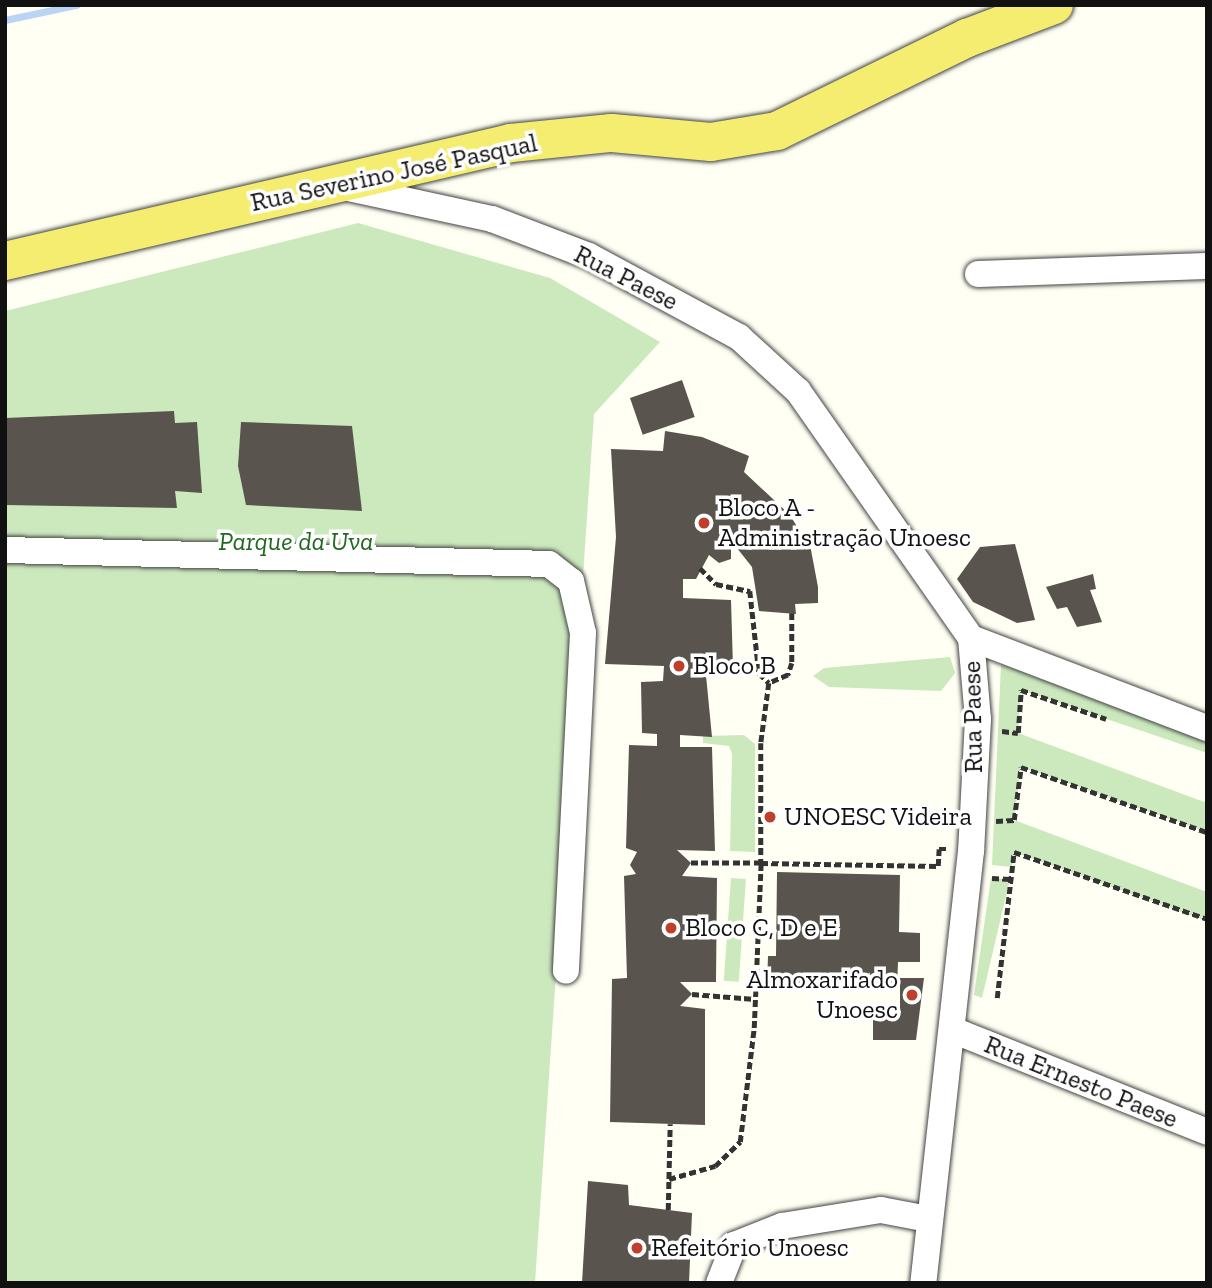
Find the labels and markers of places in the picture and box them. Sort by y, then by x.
place label: Bloco A - Administração Unoesc [718,492,971,554]
marker: Bloco A - Administração Unoesc [696,515,712,531]
place label: Bloco B [693,650,776,682]
marker: Bloco B [671,658,687,674]
place label: UNOESC Videira [784,801,973,833]
marker: UNOESC Videira [762,809,778,825]
place label: Bloco C, D e E [685,912,838,944]
marker: Bloco C, D e E [663,920,679,936]
place label: Almoxarifado Unoesc [746,964,898,1026]
marker: Almoxarifado Unoesc [904,987,920,1003]
place label: Refeitório Unoesc [651,1232,849,1264]
marker: Refeitório Unoesc [629,1240,645,1256]

